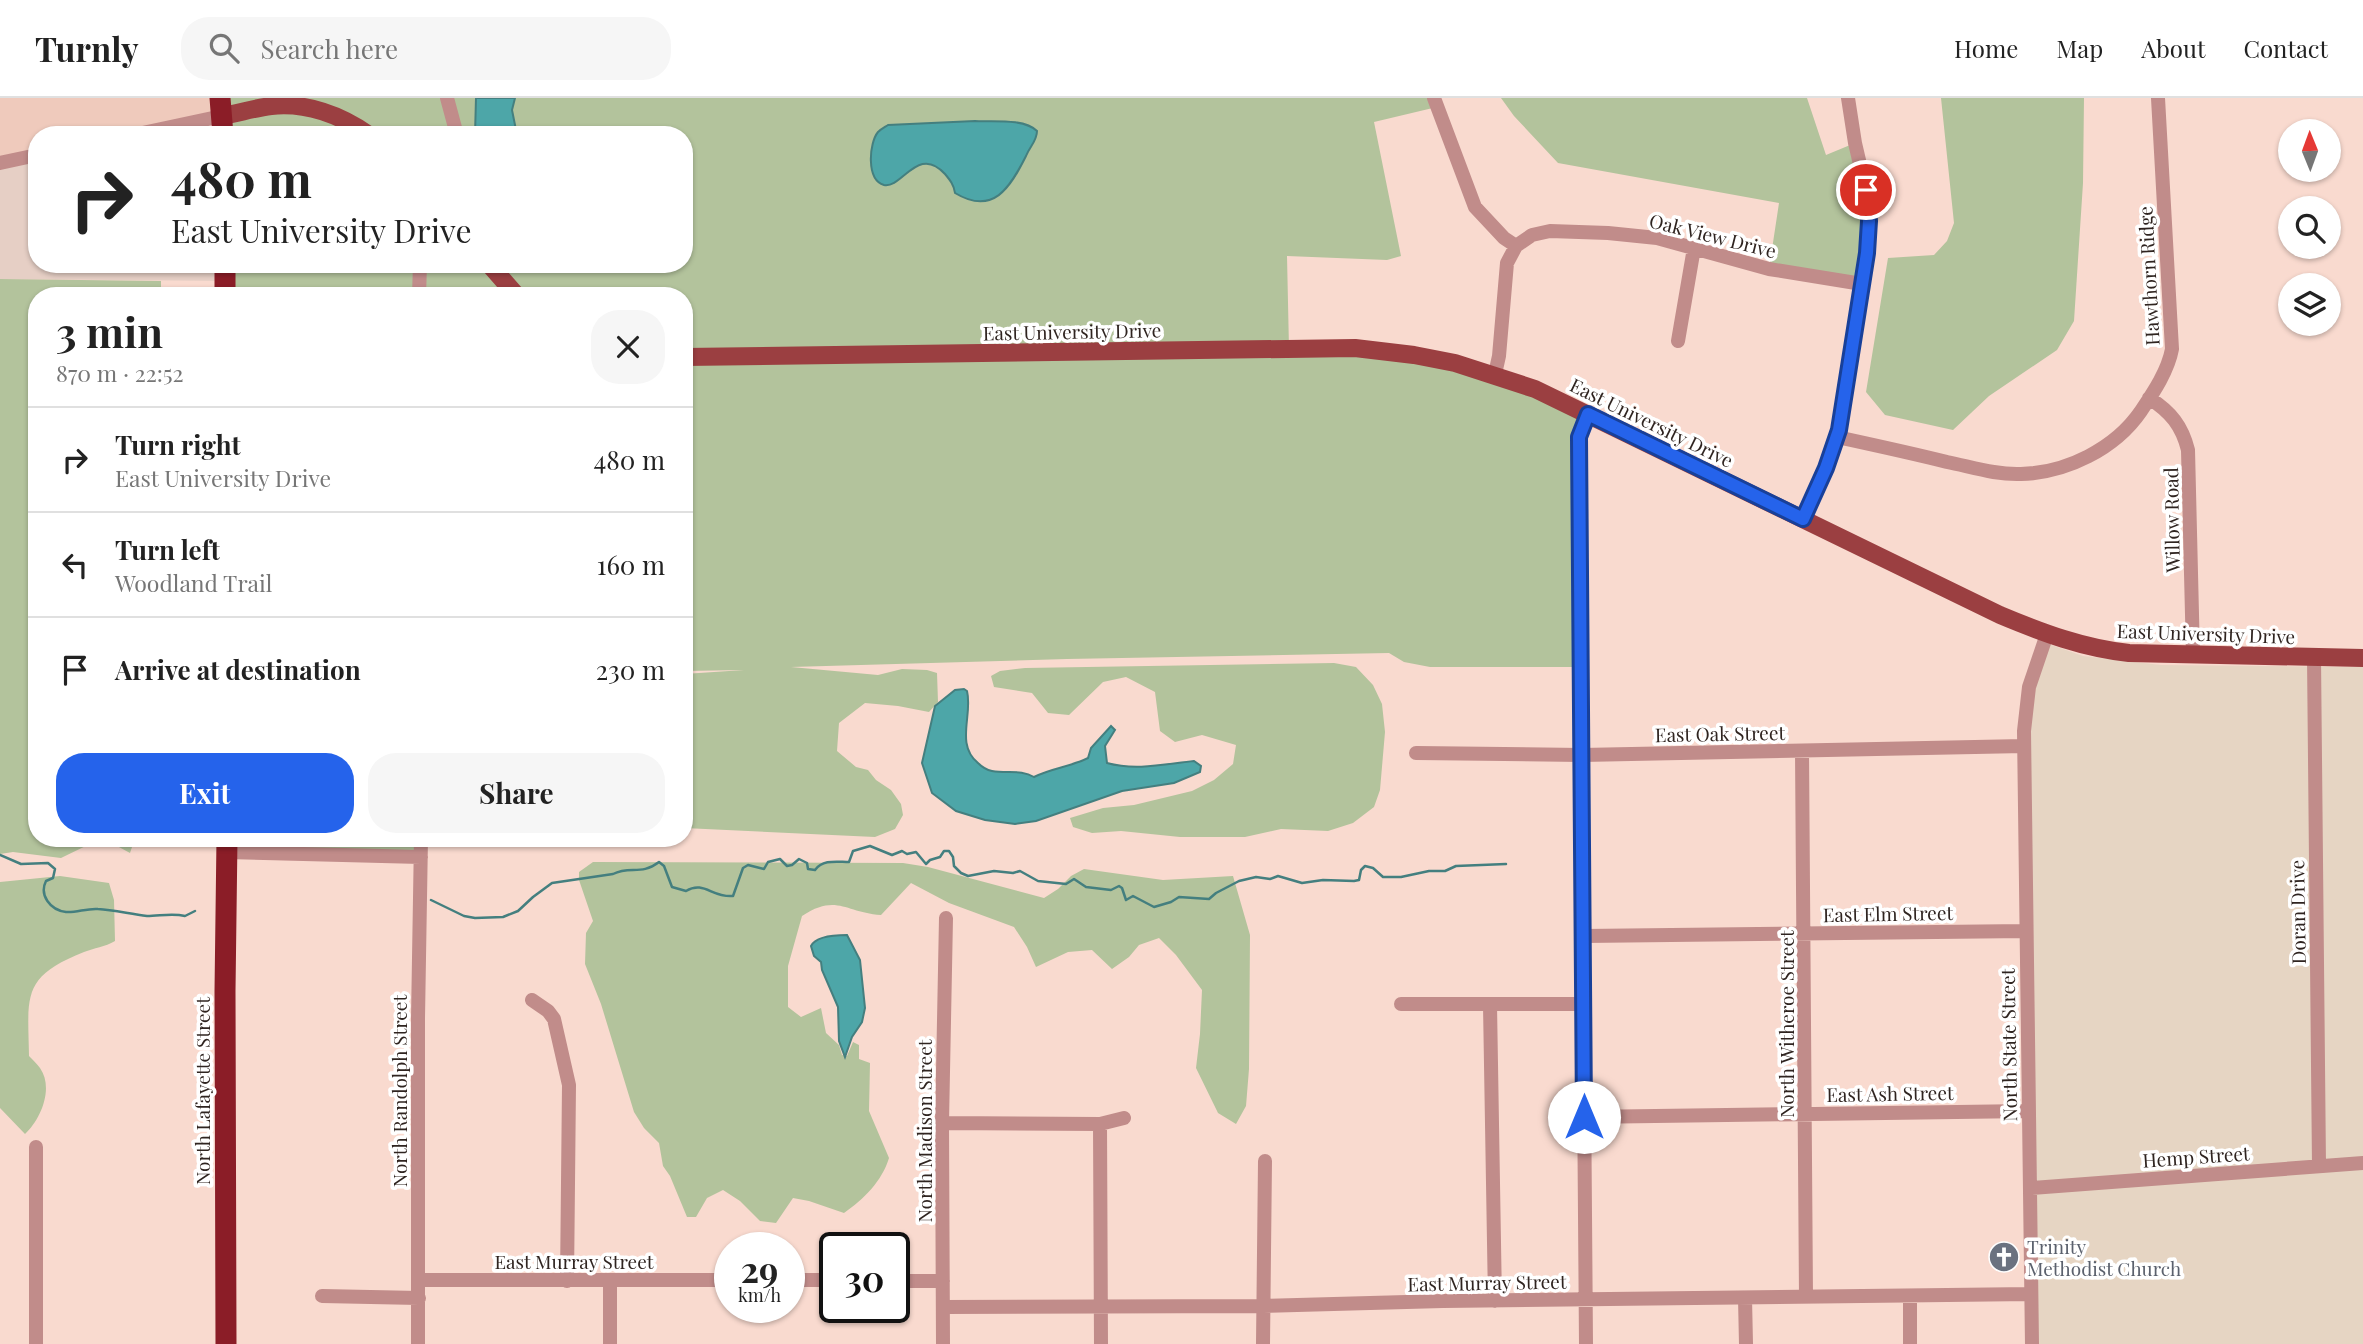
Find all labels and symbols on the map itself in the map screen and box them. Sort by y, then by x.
north arrow [2278,119,2342,182]
pin [1836,160,1896,220]
street label: Hawthorn Ridge [2131,206,2165,346]
street label: Oak View Drive [1647,207,1779,263]
street label: East University Drive [983,316,1161,346]
street label: East University Drive [1566,371,1738,473]
street label: Willow Road [2157,467,2185,574]
street label: East University Drive [2116,617,2296,649]
street label: East Oak Street [1655,719,1786,747]
street label: Doran Drive [2283,859,2311,965]
street label: East Elm Street [1823,899,1954,927]
street label: North Witheroe Street [1773,930,1799,1118]
street label: North State Street [1994,968,2022,1122]
street label: North Randolph Street [386,995,412,1187]
street label: North Lafayette Street [189,997,215,1185]
street label: North Madison Street [911,1039,937,1223]
street label: East Ash Street [1826,1079,1954,1107]
position arrow [1547,1080,1621,1154]
street label: Hemp Street [2142,1139,2251,1173]
speed limit sign: 30 [819,1232,910,1323]
place label: Trinity Methodist Church [2027,1233,2181,1281]
church icon: Trinity Methodist Church [1987,1240,2021,1274]
street label: East Murray Street [494,1248,654,1274]
street label: East Murray Street [1407,1268,1567,1296]

